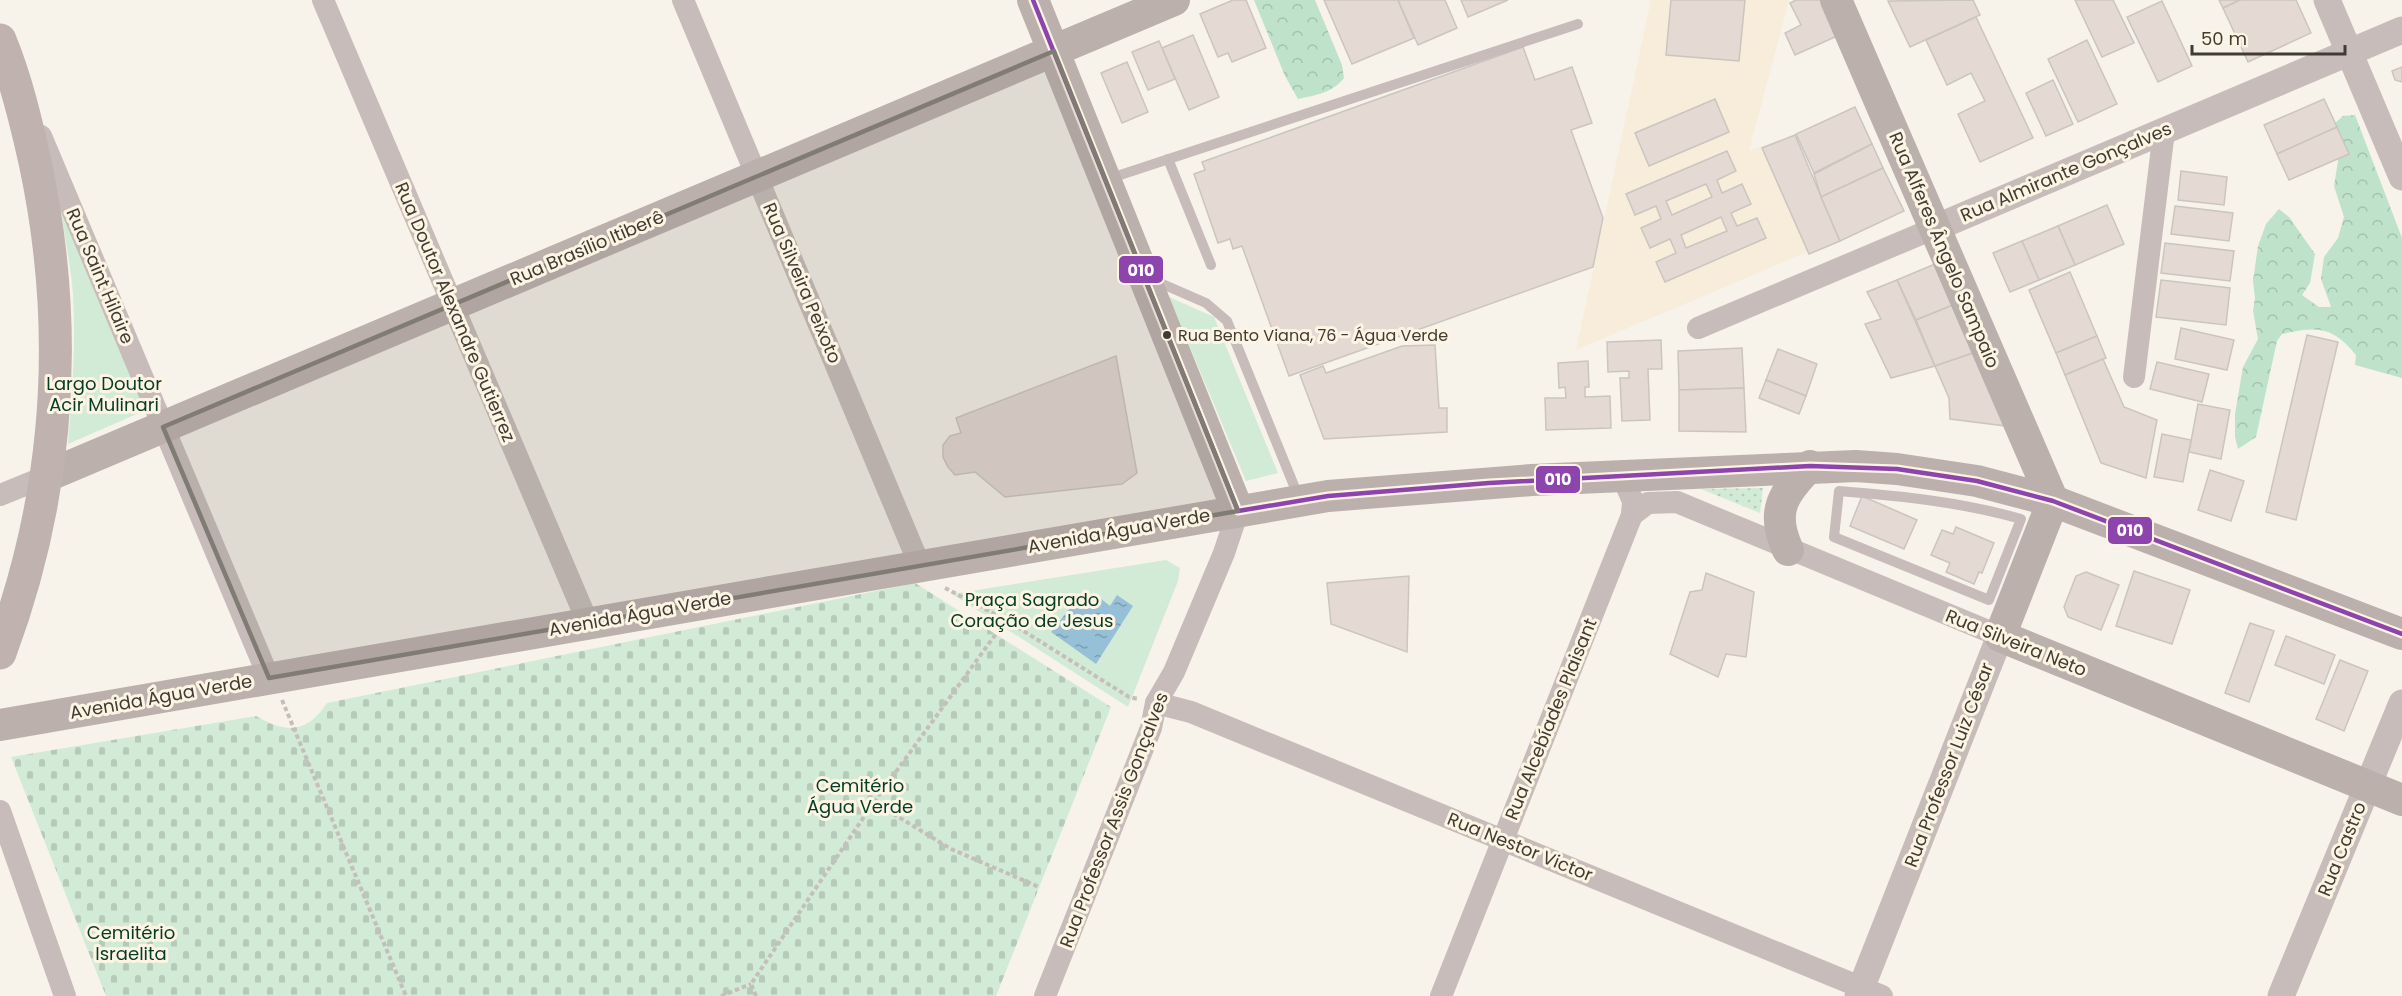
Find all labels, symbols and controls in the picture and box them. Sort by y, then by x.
scale bar [2192,18,2345,56]
text: 50 m [2201,26,2247,51]
street label: Rua Almirante Gonçalves [1956,116,2175,227]
street label: Rua Alferes Ângelo Sampaio [1883,128,2006,372]
street label: Rua Doutor Alexandre Gutierrez [389,178,522,446]
street label: Rua Silveira Peixoto [757,199,848,367]
street label: Rua Saint Hilaire [61,204,140,348]
street label: Rua Brasílio Itiberê [506,204,668,291]
line badge: 010 [1118,255,1164,284]
text: 010 [1128,259,1154,282]
place label: Rua Bento Viana, 76 - Água Verde [1178,324,1448,347]
marker: Rua Bento Viana, 76 - Água Verde [1161,329,1173,341]
park label: Largo Doutor Acir Mulinari [46,371,162,417]
line badge: 010 [1535,465,1581,494]
text: 010 [1545,468,1571,491]
street label: Avenida Água Verde [1026,502,1212,559]
line badge: 010 [2107,516,2153,545]
text: 010 [2117,519,2143,542]
street label: Avenida Água Verde [547,585,733,642]
park label: Praça Sagrado Coração de Jesus [951,587,1113,633]
street label: Rua Silveira Neto [1942,603,2090,682]
street label: Rua Alcebíades Plaisant [1499,614,1602,823]
street label: Rua Professor Luiz César [1898,659,1999,871]
street label: Avenida Água Verde [68,668,254,725]
street label: Rua Professor Assis Gonçalves [1053,688,1174,951]
park label: Cemitério Água Verde [807,773,913,819]
street label: Rua Castro [2311,798,2372,900]
street label: Rua Nestor Victor [1444,806,1597,887]
park label: Cemitério Israelita [87,920,175,966]

